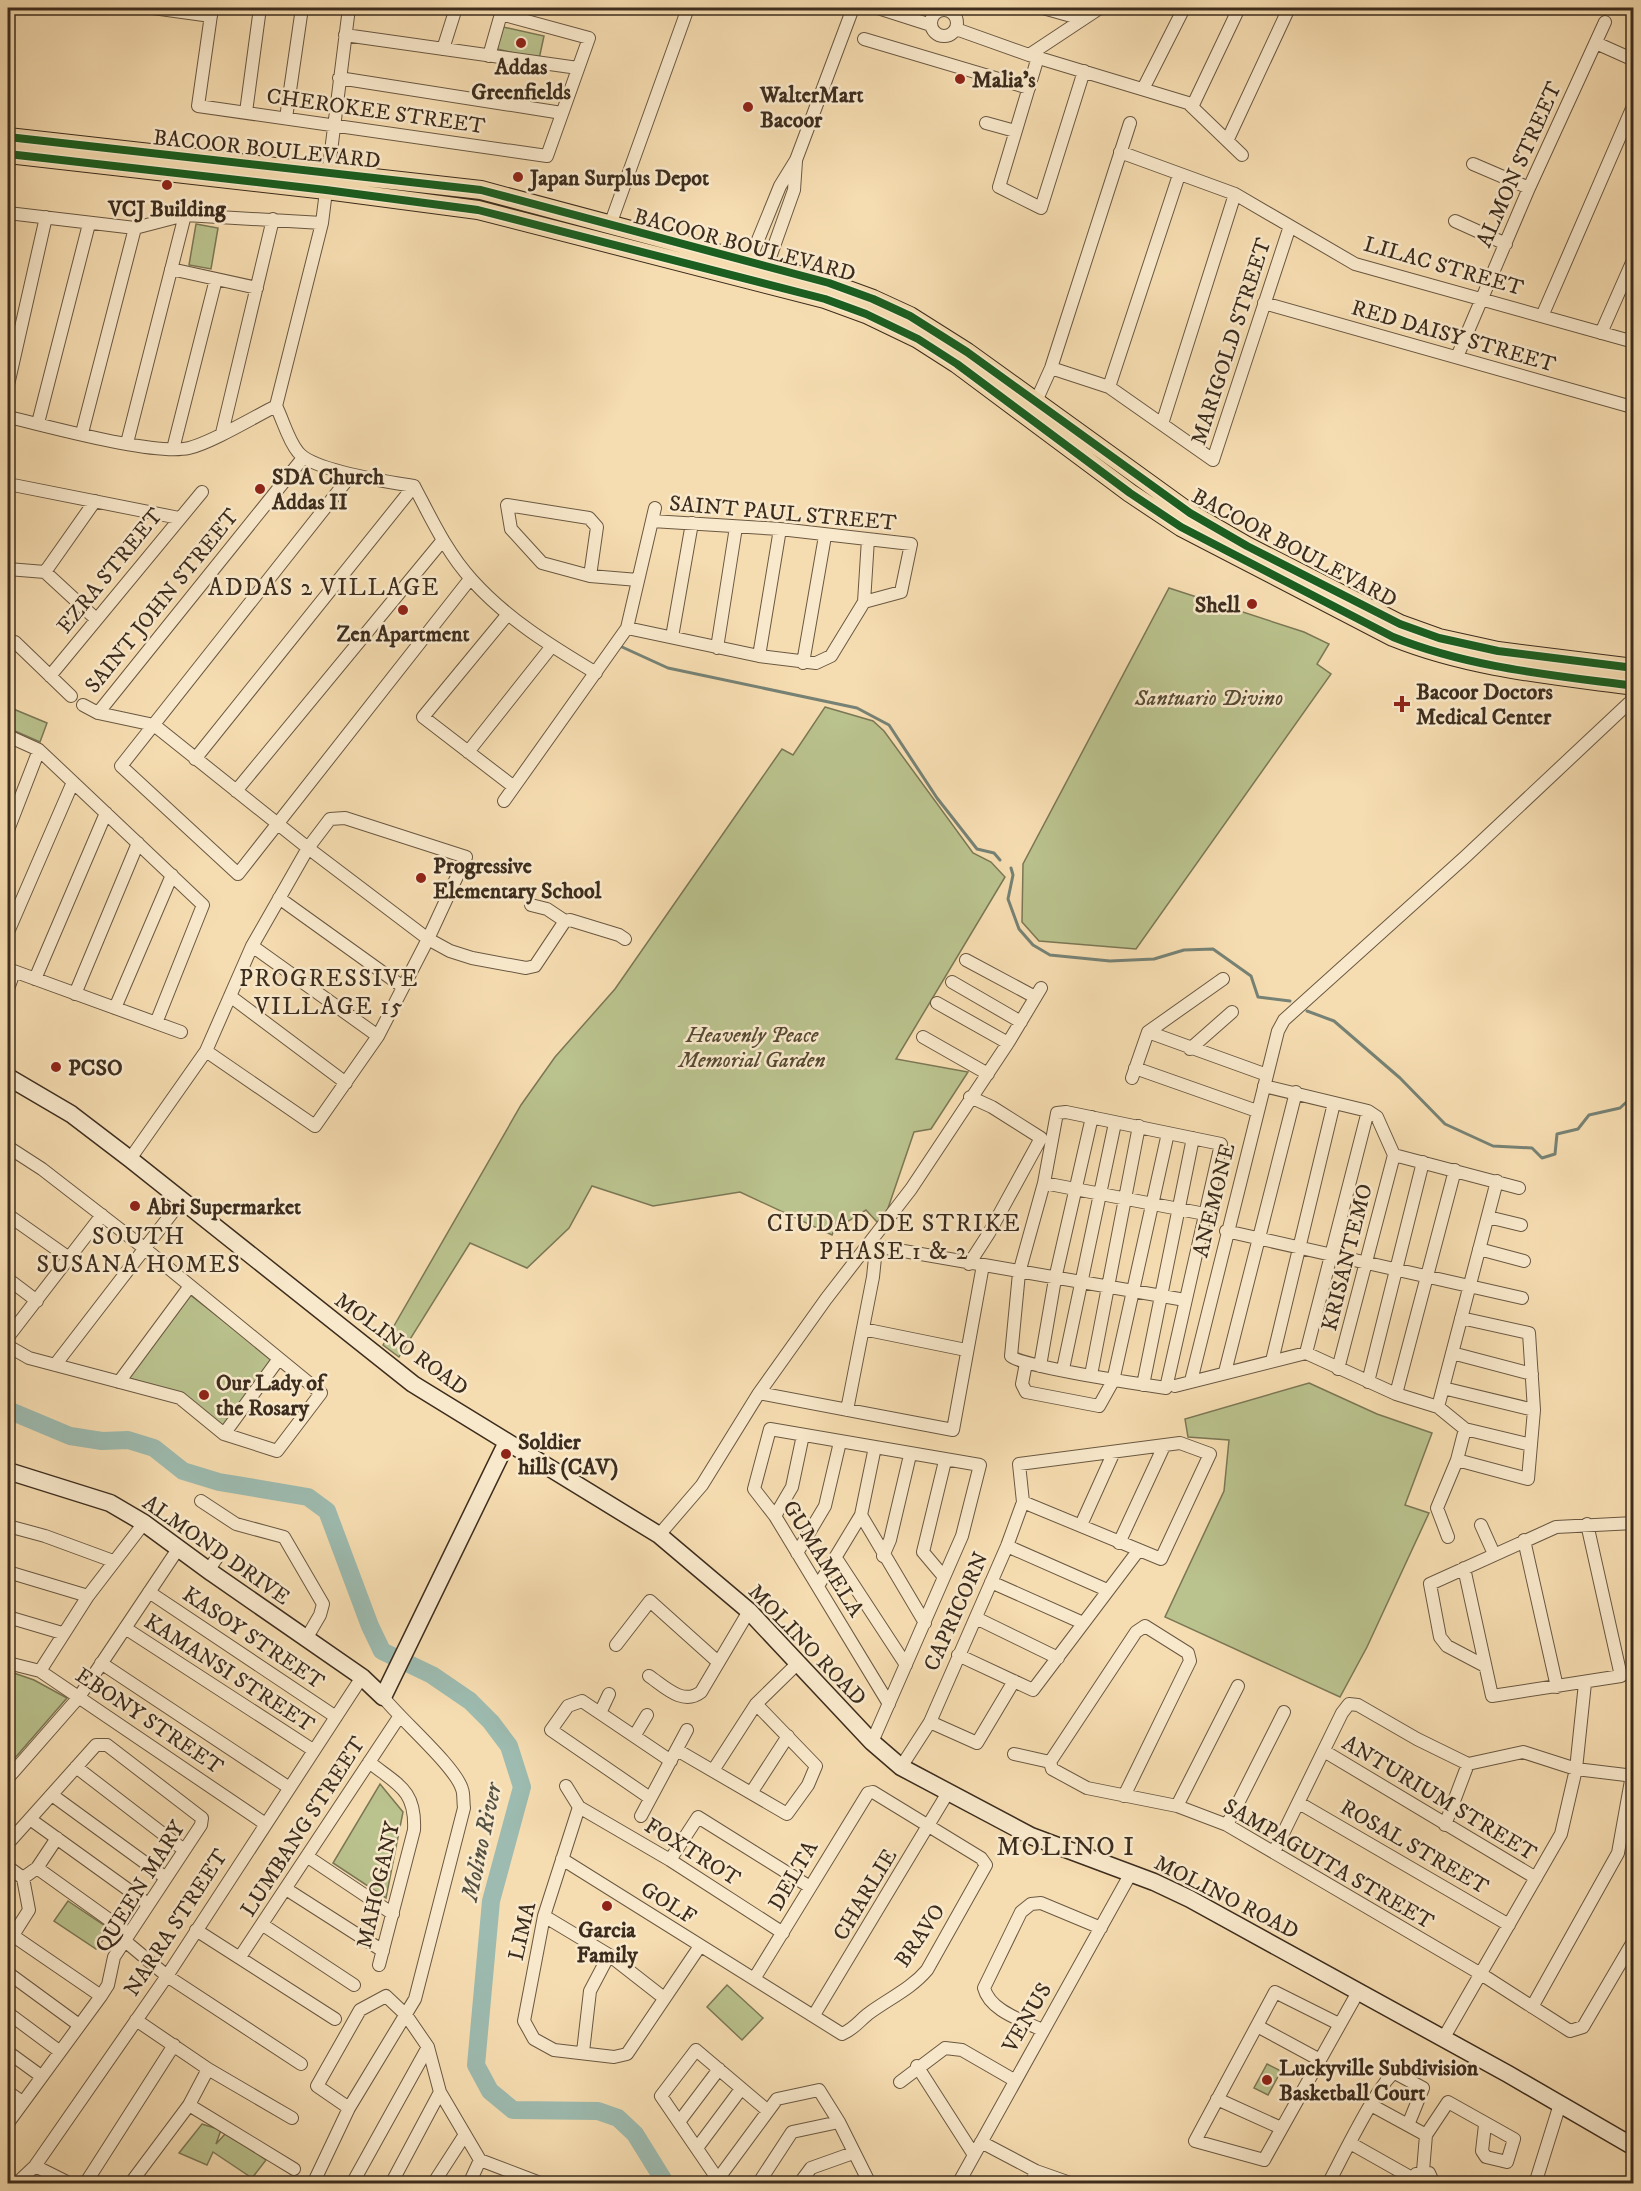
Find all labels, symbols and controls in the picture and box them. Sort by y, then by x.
marker: Addas Greenfields [514,36,528,50]
place label: Addas Greenfields [471,54,572,106]
place label: Malia's [972,67,1036,94]
marker: Malia's [953,72,967,86]
street label: ALMON STREET [1471,77,1568,252]
place label: WalterMart Bacoor [759,82,863,134]
street label: CHEROKEE STREET [265,83,487,140]
marker: WalterMart Bacoor [741,100,755,114]
street label: BACOOR BOULEVARD [152,124,382,175]
place label: Japan Surplus Depot [527,165,709,192]
marker: Japan Surplus Depot [511,170,525,184]
marker: VCJ Building [160,178,174,192]
place label: VCJ Building [107,196,227,223]
street label: BACOOR BOULEVARD [631,203,859,288]
street label: LILAC STREET [1361,231,1527,302]
street label: MARIGOLD STREET [1185,234,1278,448]
street label: RED DAISY STREET [1348,294,1559,379]
place label: SDA Church Addas II [271,464,385,516]
marker: SDA Church Addas II [253,482,267,496]
street label: BACOOR BOULEVARD [1187,483,1402,614]
street label: SAINT PAUL STREET [668,490,898,537]
street label: EZRA STREET [51,502,169,639]
street label: SAINT JOHN STREET [79,503,245,699]
district label: ADDAS 2 VILLAGE [208,573,440,603]
place label: Shell [1195,592,1240,619]
marker: Shell [1245,597,1259,611]
marker: Zen Apartment [396,603,410,617]
place label: Zen Apartment [336,621,470,648]
place label: Bacoor Doctors Medical Center [1416,679,1553,731]
park label: Santuario Divino [1134,685,1283,712]
marker: Bacoor Doctors Medical Center [1393,695,1411,713]
place label: Progressive Elementary School [433,853,602,905]
marker: Progressive Elementary School [414,871,428,885]
district label: PROGRESSIVE VILLAGE 15 [239,964,419,1022]
park label: Heavenly Peace Memorial Garden [677,1022,825,1074]
place label: PCSO [68,1055,123,1082]
marker: PCSO [49,1060,63,1074]
street label: ANEMONE [1187,1141,1242,1260]
street label: KRISANTEMO [1316,1181,1379,1334]
place label: Abri Supermarket [146,1194,301,1221]
marker: Abri Supermarket [128,1199,142,1213]
district label: CIUDAD DE STRIKE PHASE 1 & 2 [767,1209,1021,1267]
district label: SOUTH SUSANA HOMES [37,1222,241,1280]
street label: MOLINO ROAD [329,1287,473,1402]
place label: Our Lady of the Rosary [216,1370,328,1422]
marker: Our Lady of the Rosary [197,1388,211,1402]
place label: Soldier hills (CAV) [517,1429,618,1481]
marker: Soldier hills (CAV) [499,1447,513,1461]
street label: ALMOND DRIVE [137,1489,295,1611]
street label: GUMAMELA [776,1495,870,1623]
street label: CAPRICORN [918,1548,995,1675]
street label: MOLINO ROAD [742,1579,872,1711]
street label: KASOY STREET [177,1581,329,1696]
street label: KAMANSI STREET [139,1608,320,1739]
street label: EBONY STREET [70,1662,228,1781]
street label: ANTURIUM STREET [1337,1730,1542,1867]
street label: LUMBANG STREET [235,1731,372,1922]
water label: Molino River [454,1778,510,1906]
street label: SAMPAGUITA STREET [1218,1793,1439,1936]
street label: ROSAL STREET [1335,1794,1494,1901]
street label: FOXTROT [639,1812,745,1893]
street label: QUEEN MARY [89,1815,192,1957]
street label: MAHOGANY [351,1818,406,1951]
district label: MOLINO I [997,1831,1135,1864]
street label: DELTA [763,1835,824,1915]
street label: NARRA STREET [119,1844,234,2002]
street label: CHARLIE [827,1844,903,1946]
street label: MOLINO ROAD [1150,1849,1303,1945]
street label: GOLF [636,1876,701,1931]
street label: LIMA [503,1899,542,1963]
marker: Garcia Family [600,1899,614,1913]
street label: BRAVO [889,1899,951,1973]
place label: Garcia Family [576,1917,638,1969]
street label: VENUS [996,1978,1058,2058]
place label: Luckyville Subdivision Basketball Court [1279,2055,1479,2107]
marker: Luckyville Subdivision Basketball Court [1260,2073,1274,2087]

